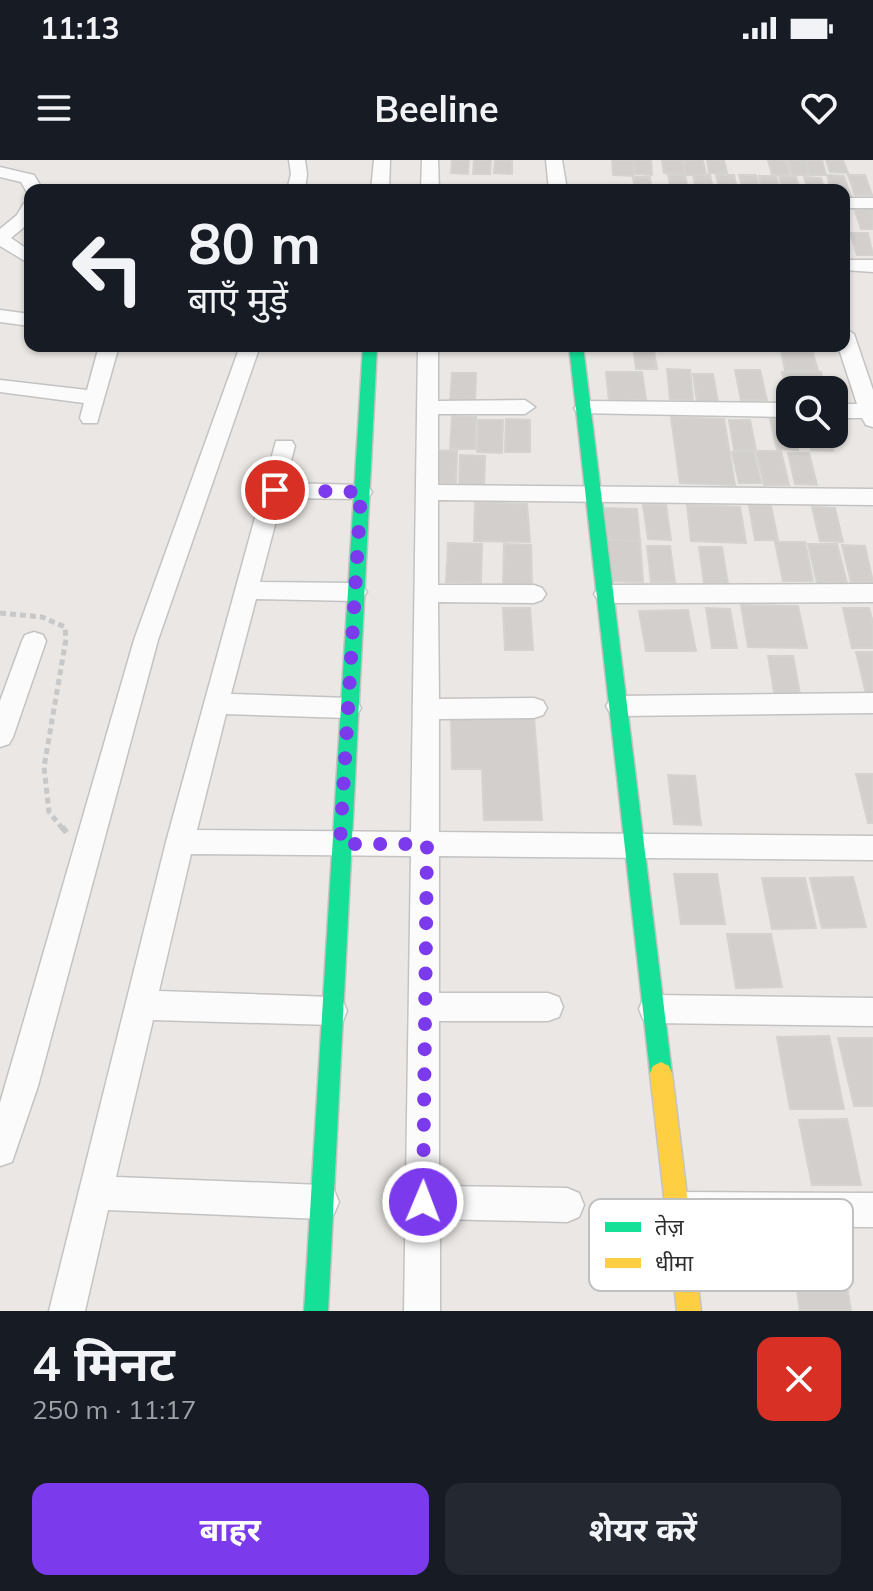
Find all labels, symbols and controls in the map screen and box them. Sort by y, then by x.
text: 11:13 [40,9,119,47]
icon: menu [32,86,76,130]
text: Beeline [374,86,499,131]
icon: heart [797,86,841,130]
text: 80 m [188,208,321,278]
icon: left [56,216,160,320]
text: बाएँ मुड़ें [188,277,288,322]
map controls [776,376,848,448]
button: search [776,376,848,448]
pin [241,456,309,524]
icon: arrive [253,468,297,512]
position arrow [381,1160,465,1244]
legend [589,1199,853,1291]
text: तेज़ [655,1213,685,1241]
text: धीमा [655,1249,693,1277]
text: 4 मिनट [32,1333,175,1393]
button: close [757,1337,841,1421]
text: 250 m · 11:17 [32,1393,196,1426]
button: बाहर [32,1483,429,1575]
button: शेयर करें [445,1483,841,1575]

